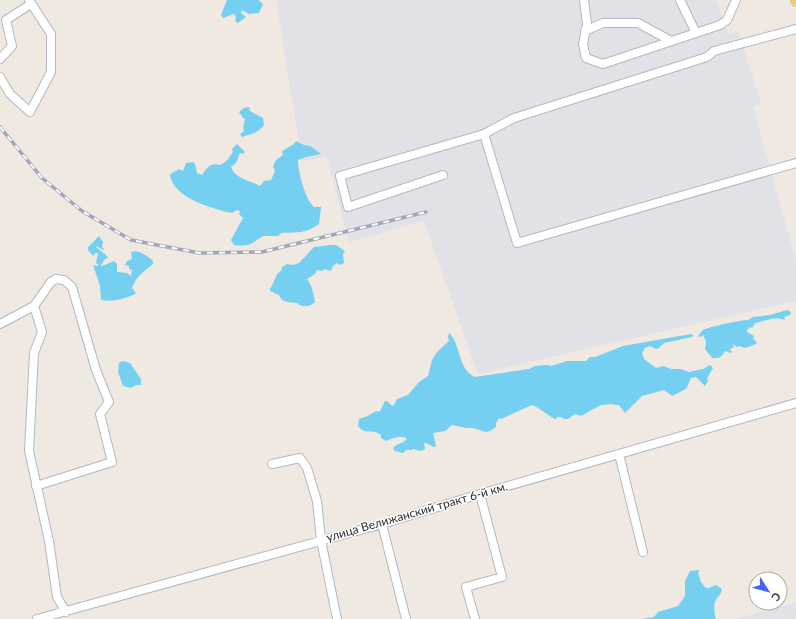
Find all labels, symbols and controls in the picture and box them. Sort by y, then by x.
street label: улица Велижанский тракт 6-й км. [325,478,509,545]
north arrow [748,571,788,611]
text: С [769,590,784,605]

